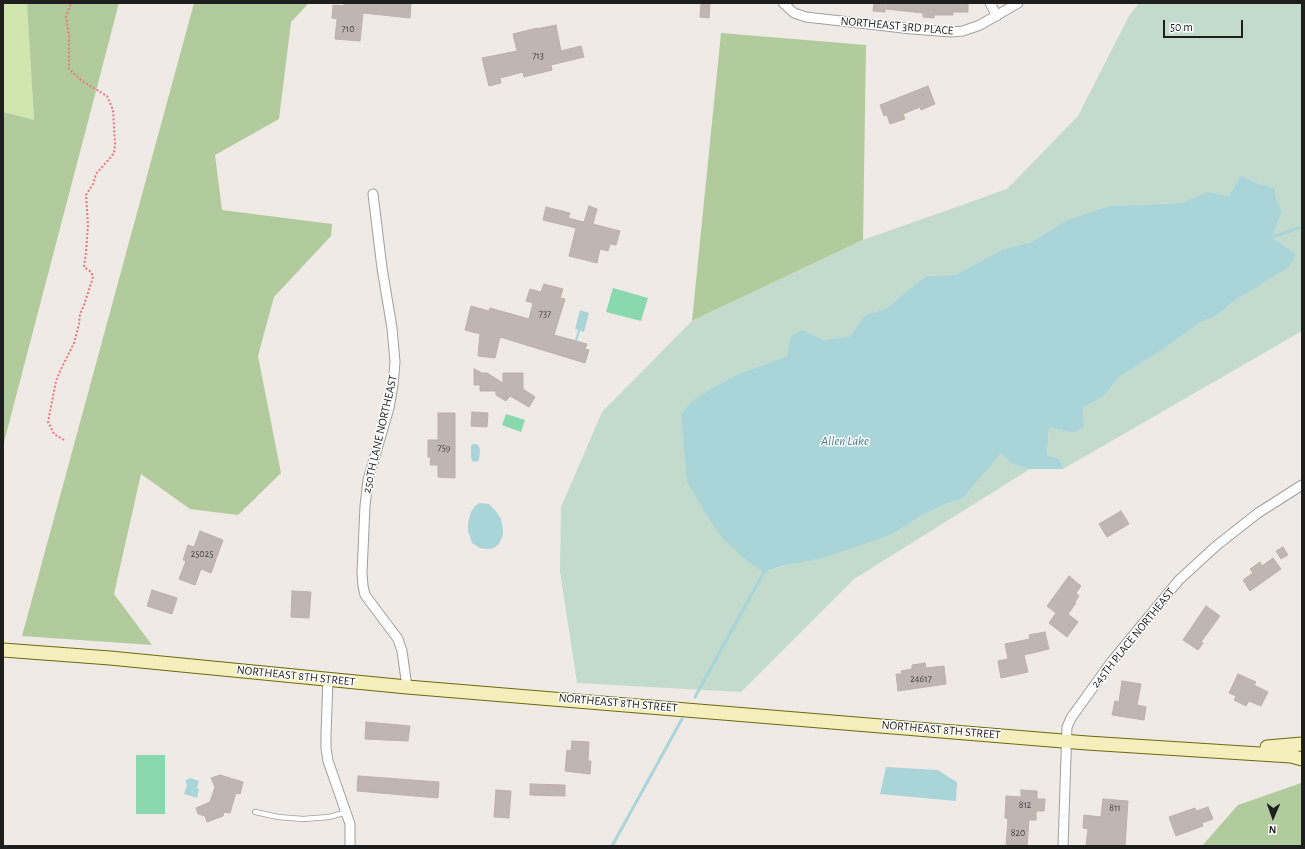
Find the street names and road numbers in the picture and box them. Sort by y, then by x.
street label: NORTHEAST 3RD PLACE [840,14,954,38]
street label: 250TH LANE NORTHEAST [359,374,401,494]
street label: 245TH PLACE NORTHEAST [1088,585,1178,691]
street label: NORTHEAST 8TH STREET [236,663,356,689]
street label: NORTHEAST 8TH STREET [558,691,678,715]
street label: NORTHEAST 8TH STREET [881,718,1001,742]

